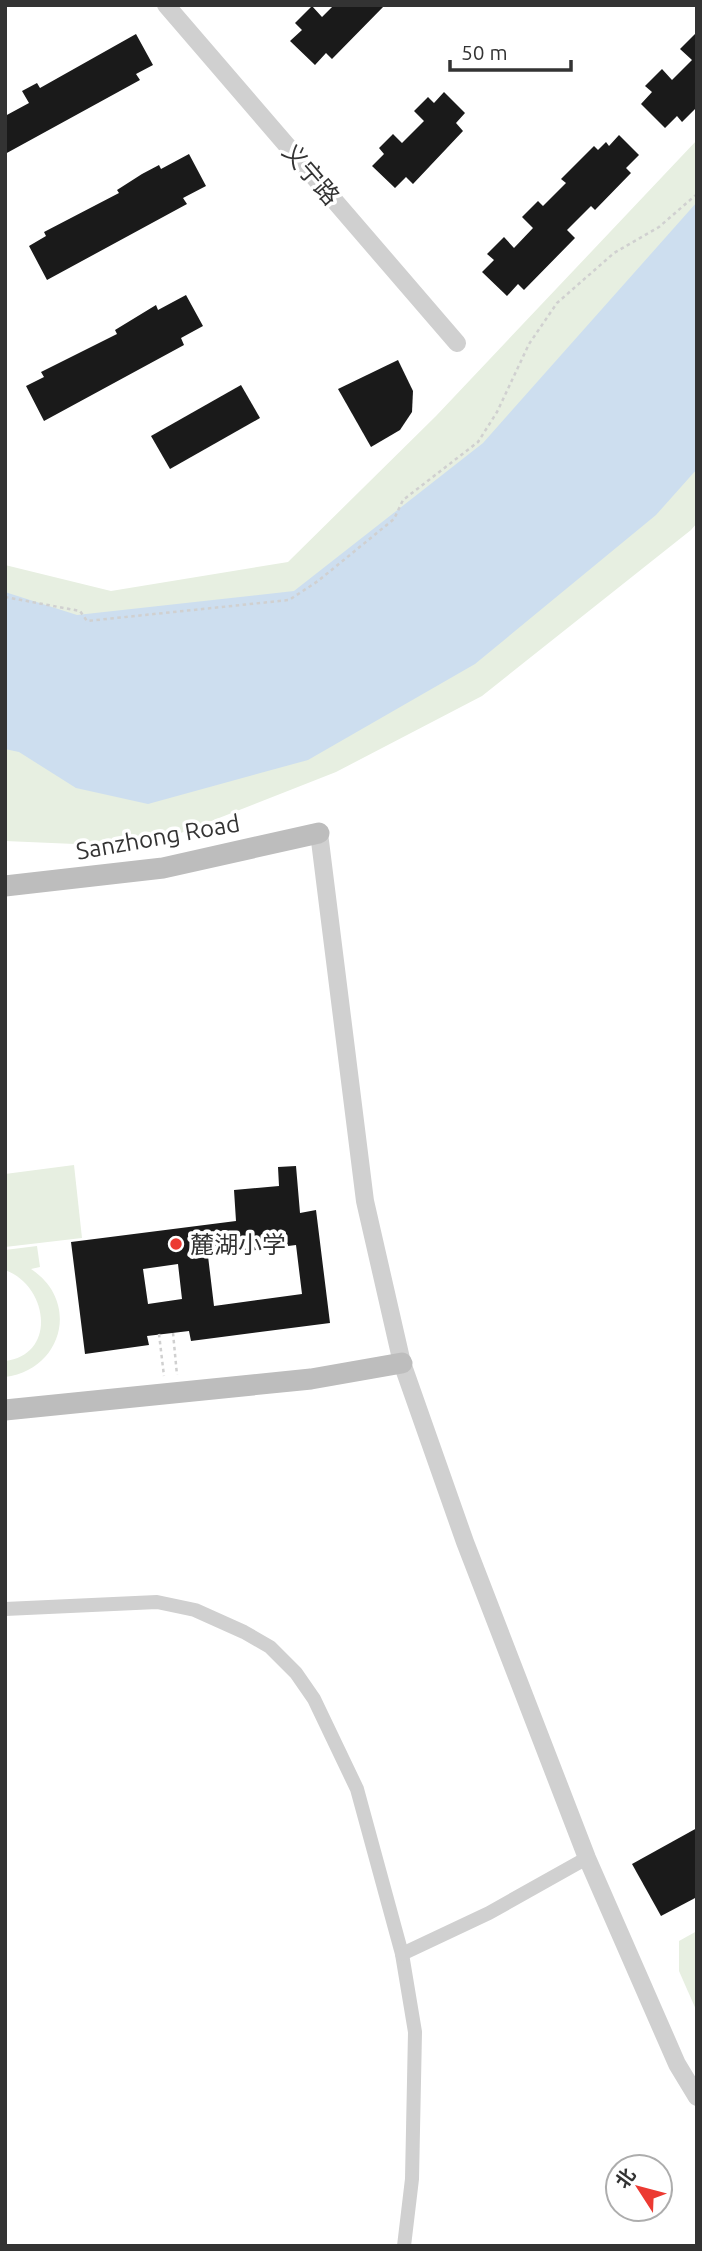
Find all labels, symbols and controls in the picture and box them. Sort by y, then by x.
scale bar [450,28,571,72]
text: 50 m [461,40,508,64]
street label: 义宁路 [277,138,345,210]
street label: Sanzhong Road [74,809,242,865]
place label: 麓湖小学 [190,1231,286,1258]
marker: 麓湖小学 [168,1236,184,1252]
north arrow [604,2153,674,2223]
text: 北 [611,2164,640,2192]

